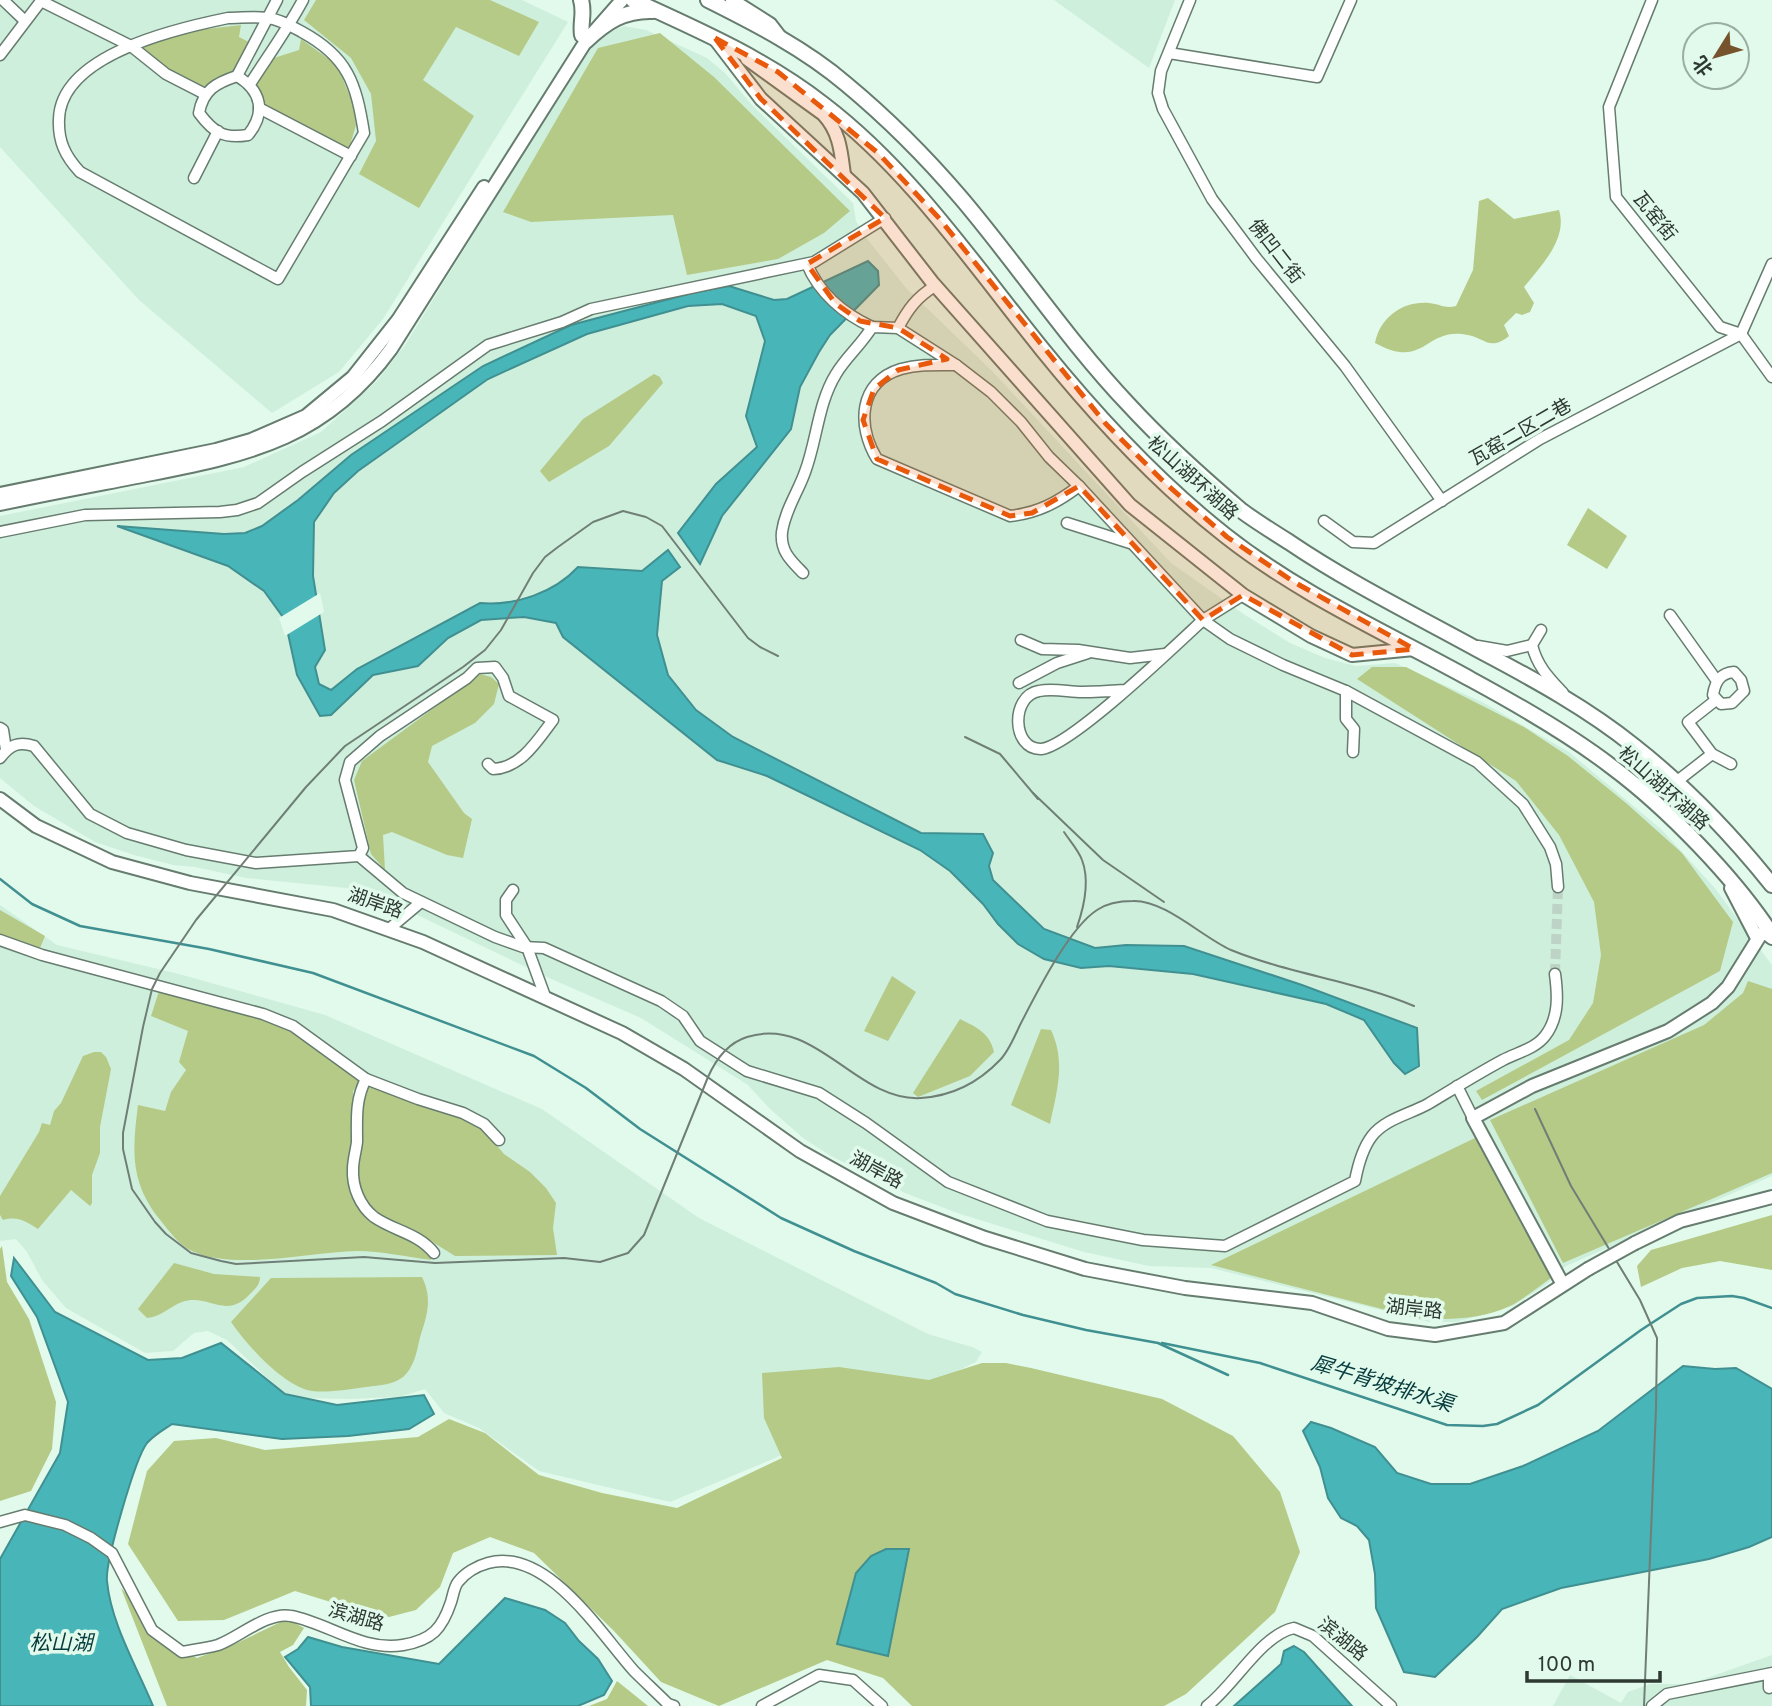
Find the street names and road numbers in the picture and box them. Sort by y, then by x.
street label: 瓦窑街 [1627,187,1681,247]
street label: 佛凹二街 [1242,215,1308,289]
street label: 瓦窑二区二巷 [1466,394,1576,472]
street label: 松山湖环湖路 [1142,432,1242,526]
street label: 松山湖环湖路 [1613,742,1713,836]
street label: 湖岸路 [344,883,406,925]
street label: 湖岸路 [845,1147,907,1195]
street label: 湖岸路 [1384,1295,1444,1325]
street label: 滨湖路 [325,1599,387,1637]
street label: 滨湖路 [1312,1613,1372,1667]

